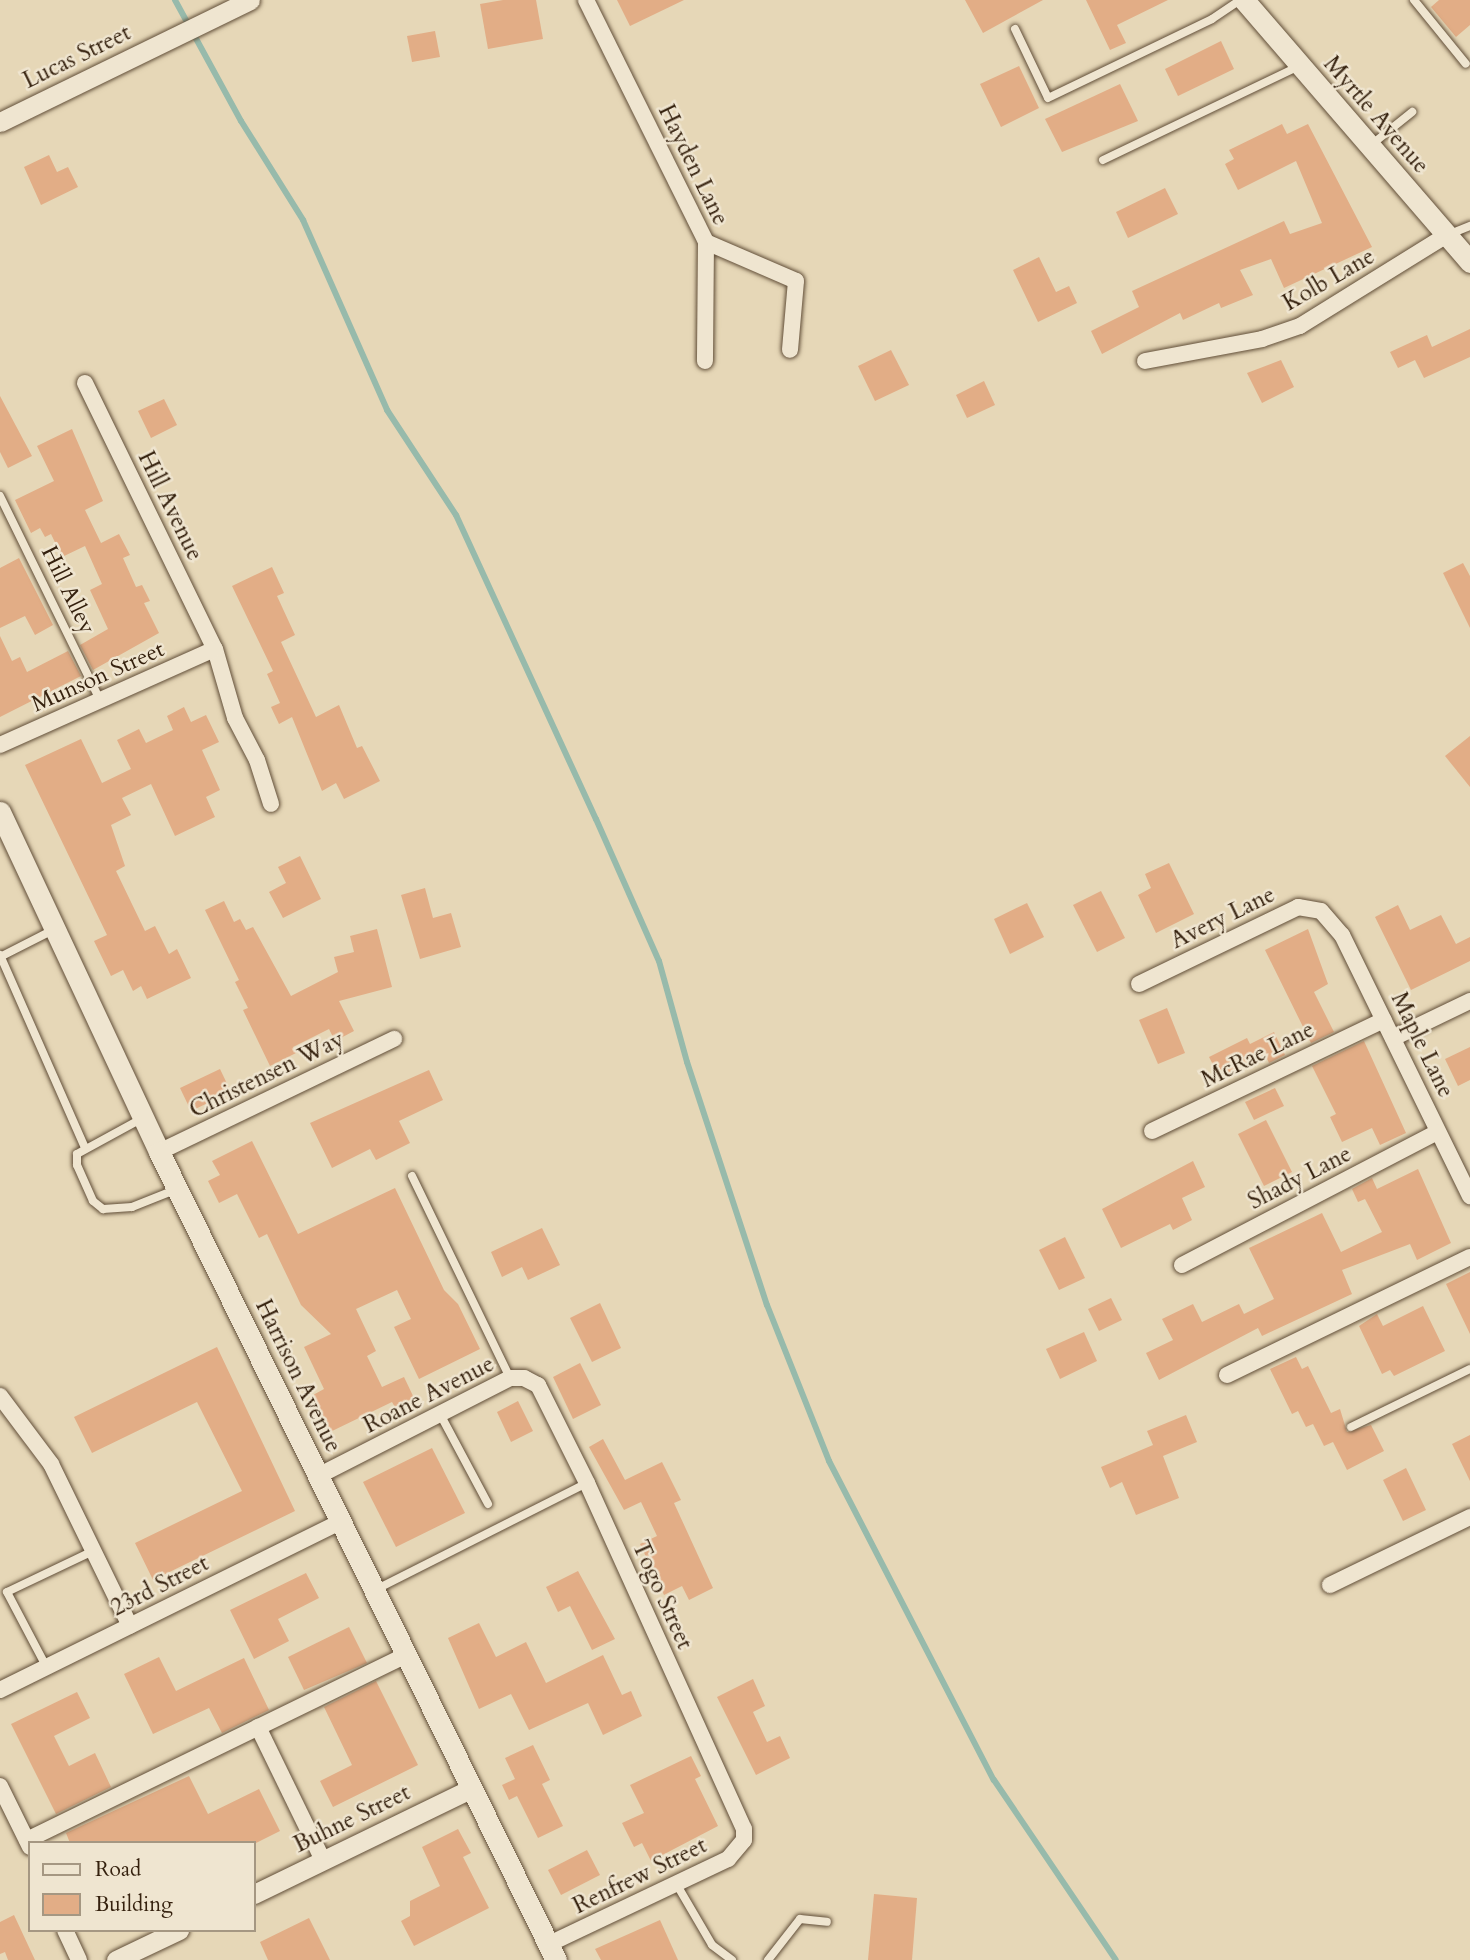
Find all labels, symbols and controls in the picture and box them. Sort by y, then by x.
street label: Lucas Street [19,19,135,95]
street label: Myrtle Avenue [1318,51,1434,179]
street label: Hayden Lane [652,100,734,230]
street label: Kolb Lane [1278,243,1380,317]
street label: Hill Avenue [132,447,208,565]
street label: Hill Alley [35,542,101,638]
street label: Munson Street [27,636,169,718]
street label: Avery Lane [1166,881,1280,955]
street label: Maple Lane [1385,988,1459,1102]
street label: McRae Lane [1197,1016,1319,1094]
street label: Christensen Way [185,1026,349,1124]
street label: Shady Lane [1244,1140,1356,1216]
street label: Harrison Avenue [249,1295,347,1457]
street label: Roane Avenue [359,1350,499,1440]
street label: Togo Street [626,1536,698,1654]
street label: 23rd Street [107,1550,213,1622]
street label: Buhne Street [289,1779,415,1859]
street label: Renfrew Street [569,1832,711,1920]
legend [28,1841,256,1932]
text: Road [95,1855,141,1884]
text: Building [95,1890,173,1919]

